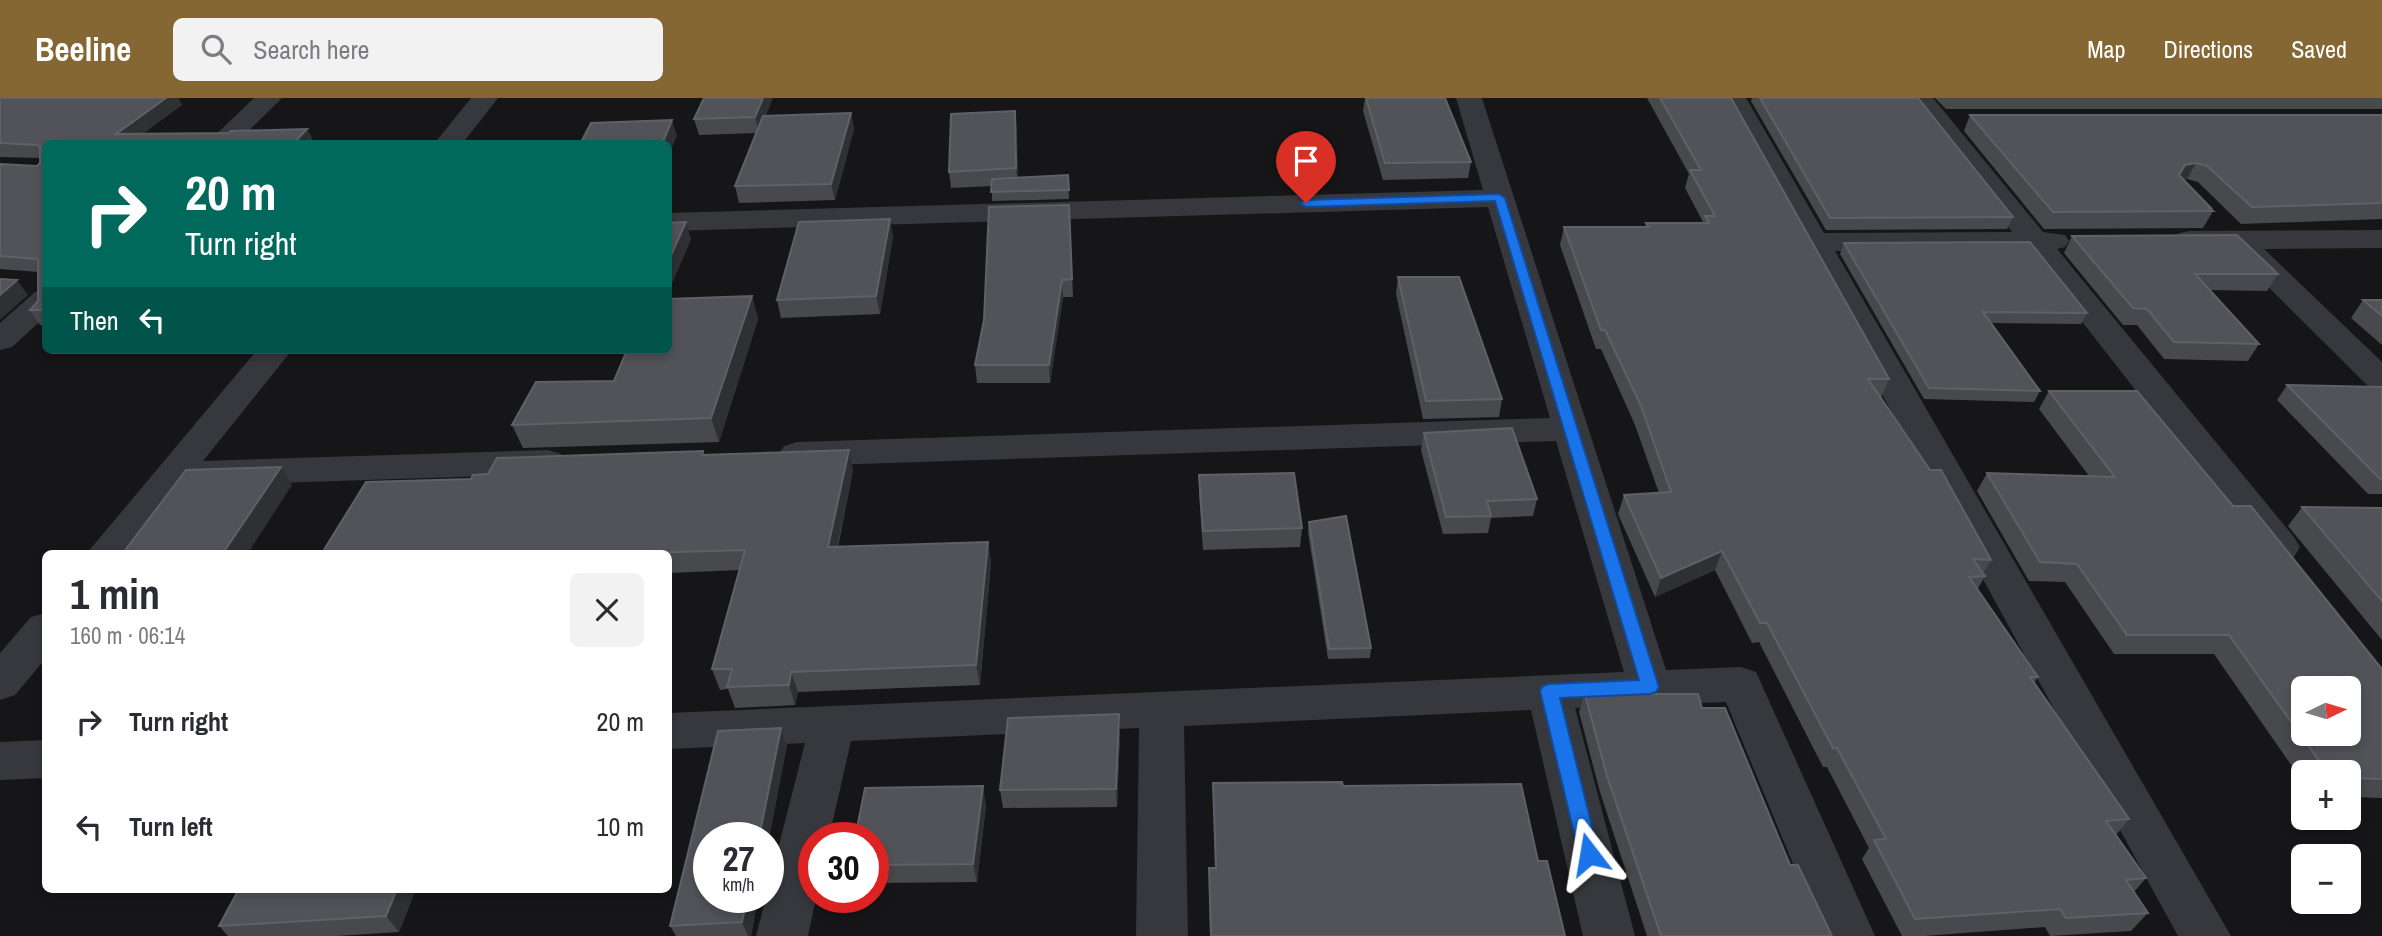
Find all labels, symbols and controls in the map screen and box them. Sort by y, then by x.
search box [173,18,663,81]
text: Beeline [35,27,131,71]
icon: search [197,30,235,68]
text: Search here [253,32,369,67]
text: Map [2087,33,2125,65]
text: Directions [2163,33,2253,65]
text: Saved [2291,33,2347,65]
pin [1276,131,1336,203]
icon: arrive [1287,142,1325,180]
text: 20 m [185,159,277,225]
icon: right [70,168,161,259]
text: Turn right [185,222,297,265]
icon: left [133,301,171,339]
text: Then [70,303,119,338]
text: 1 min [70,566,160,622]
button: close [570,573,644,647]
text: 160 m · 06:14 [70,620,185,651]
north arrow [2291,676,2361,746]
map controls [2291,676,2361,914]
icon: right [70,703,108,741]
text: Turn right [129,704,228,739]
text: 20 m [597,704,644,739]
button: + [2291,760,2361,830]
icon: left [70,808,108,846]
text: Turn left [129,809,213,844]
text: 10 m [597,809,644,844]
position arrow [1552,817,1626,891]
speed limit sign: 30 [798,822,889,913]
text: 27 [723,835,754,882]
button: − [2291,844,2361,914]
text: km/h [723,872,755,897]

